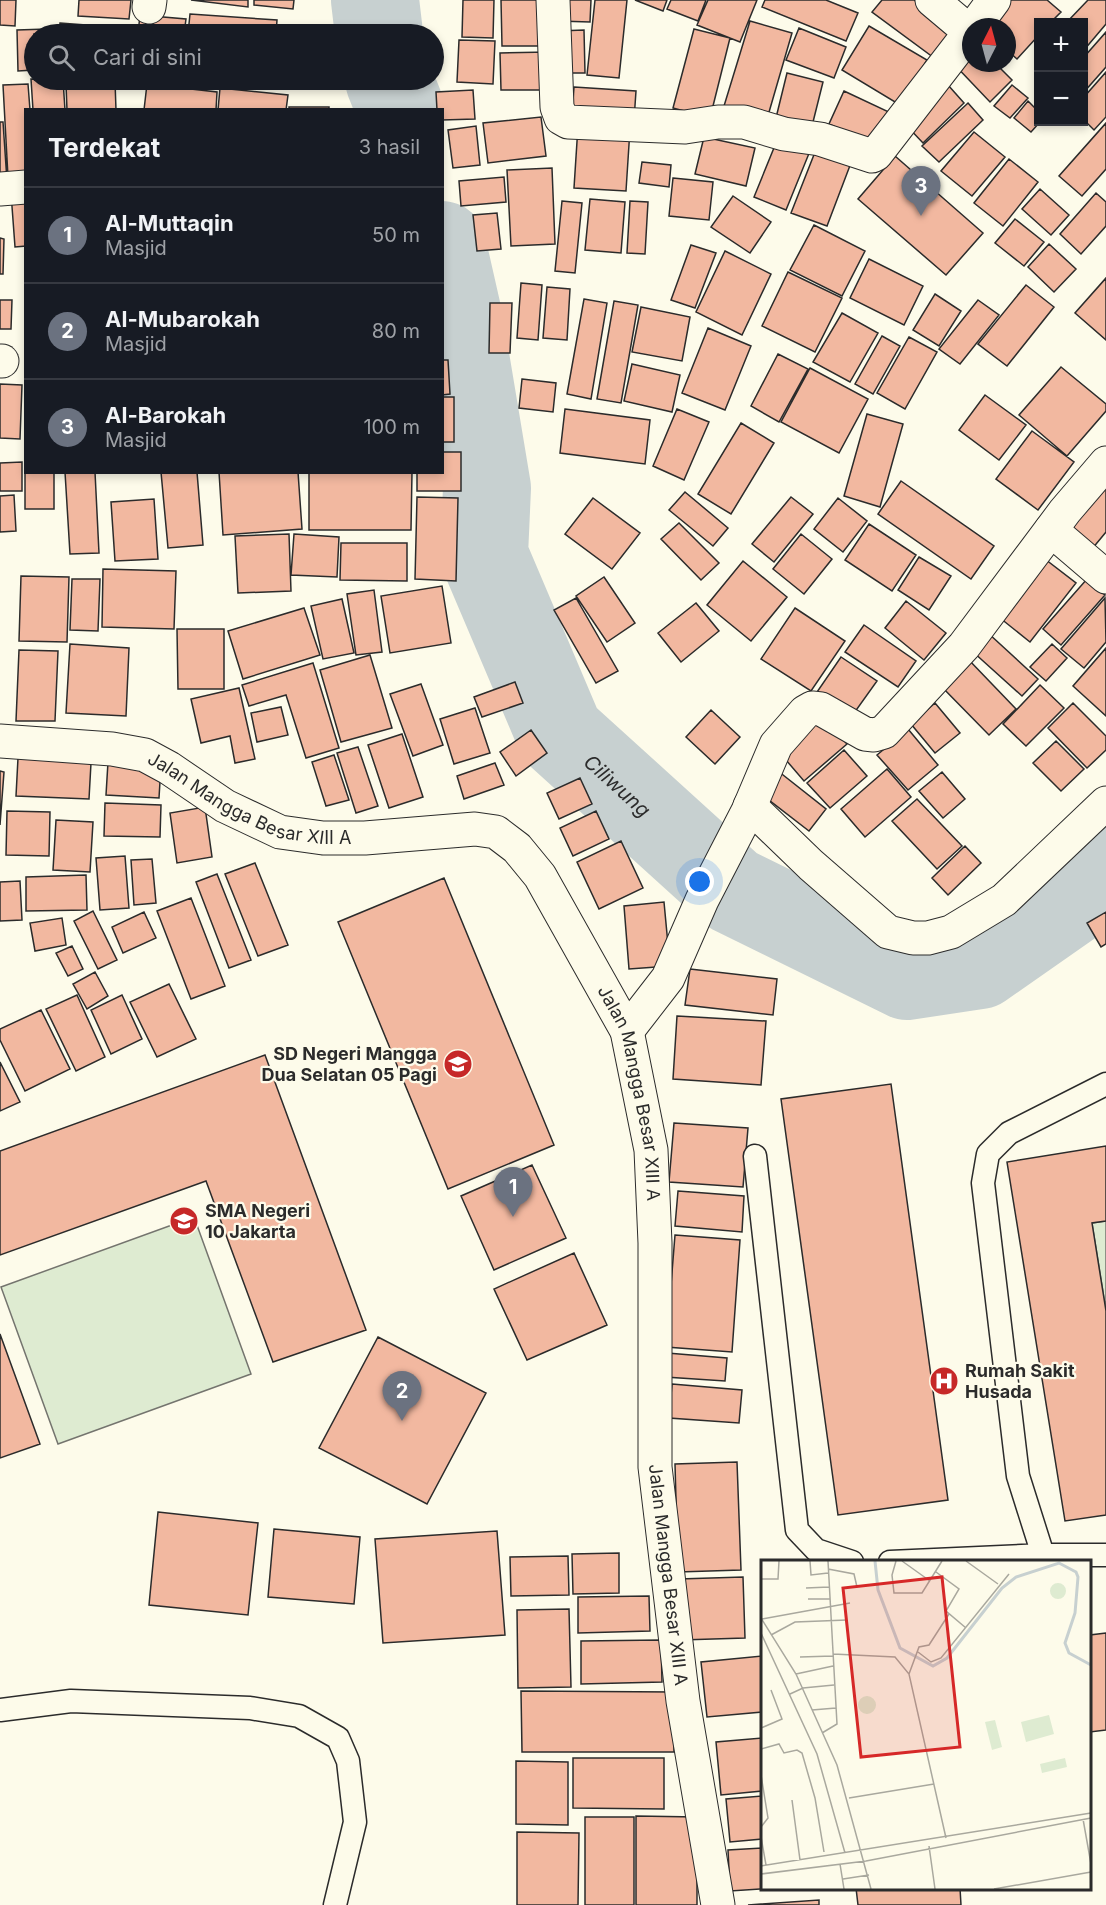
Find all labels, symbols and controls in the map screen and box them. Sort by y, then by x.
north arrow [962,18,1016,72]
map controls [1034,18,1088,126]
button: + [1034,18,1088,72]
search box [24,24,444,90]
icon: search [45,41,78,74]
text: Cari di sini [93,44,202,70]
button: − [1034,72,1088,126]
text: Terdekat [48,132,160,163]
text: 3 hasil [359,135,420,159]
pin: 3 [902,166,940,216]
text: Al-Muttaqin [105,210,234,236]
text: 1 [63,223,72,247]
text: 50 m [372,223,420,247]
text: Masjid [105,236,167,260]
text: Al-Mubarokah [105,306,260,332]
text: 2 [61,319,74,343]
text: 80 m [372,319,420,343]
text: Masjid [105,332,167,356]
text: Al-Barokah [105,402,226,428]
text: 3 [61,415,74,439]
text: 100 m [363,415,420,439]
text: Masjid [105,428,167,452]
street label: Jalan Mangga Besar XIII A [144,748,351,848]
water label: Ciliwung [579,750,655,822]
your location [685,867,714,896]
street label: Jalan Mangga Besar XIII A [594,982,664,1201]
place label: SD Negeri Mangga Dua Selatan 05 Pagi [262,1043,437,1085]
school or university icon: SD Negeri Mangga Dua Selatan 05 Pagi [442,1048,474,1080]
pin: 1 [494,1168,532,1217]
place label: SMA Negeri 10 Jakarta [205,1200,310,1242]
school or university icon: SMA Negeri 10 Jakarta [168,1205,200,1237]
place label: Rumah Sakit Husada [965,1360,1075,1402]
hospital icon: Rumah Sakit Husada [928,1365,960,1397]
pin: 2 [382,1372,422,1421]
street label: Jalan Mangga Besar XIII A [645,1463,692,1687]
inset map [761,1560,1091,1890]

